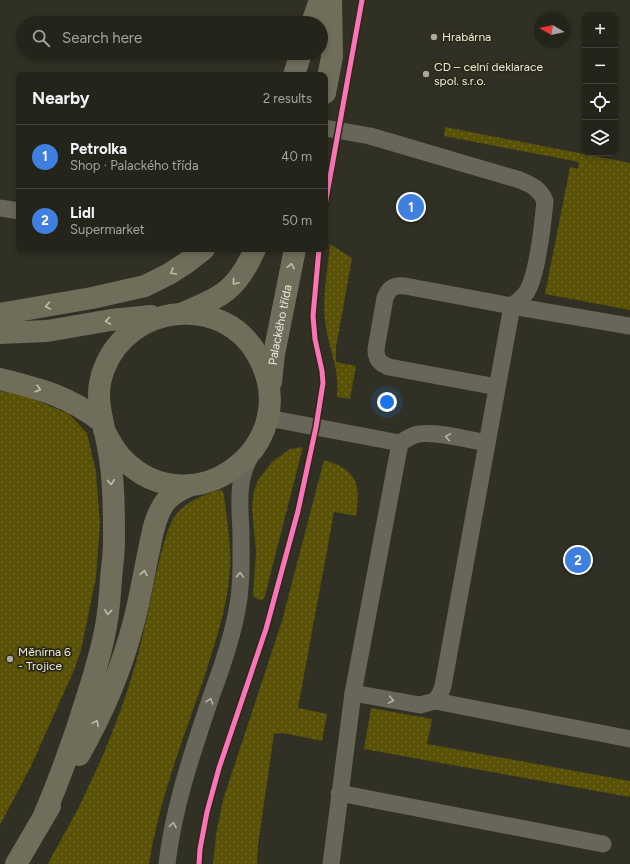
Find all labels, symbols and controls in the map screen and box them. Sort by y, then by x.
north arrow [534,12,570,48]
map controls [582,12,618,156]
button: + [582,12,618,48]
search box [16,16,328,60]
icon: search [30,27,52,49]
text: Search here [62,29,142,47]
place label: Hrabárna [442,30,491,44]
marker: Hrabárna [429,32,439,42]
button: − [582,48,618,84]
place label: CD – celní deklarace spol. s.r.o. [434,60,543,88]
marker: CD – celní deklarace spol. s.r.o. [421,69,431,79]
button: locate [582,84,618,120]
text: Nearby [32,88,90,108]
text: 2 results [263,91,312,106]
button: layers [582,120,618,156]
text: Petrolka [70,140,127,158]
text: 1 [42,149,48,164]
text: 40 m [281,149,312,164]
text: Shop · Palackého třída [70,158,199,173]
pin: 1 [398,192,424,222]
text: Lidl [70,204,95,222]
text: 2 [41,213,49,228]
text: 50 m [282,213,312,228]
text: Supermarket [70,222,145,237]
one-way arrow [286,263,295,270]
one-way arrow [170,267,177,274]
one-way arrow [233,278,240,285]
street label: Palackého třída [266,283,295,366]
one-way arrow [45,301,51,310]
one-way arrow [105,316,111,325]
one-way arrow [34,384,41,393]
your location [377,392,397,412]
one-way arrow [445,433,452,441]
one-way arrow [107,479,116,485]
pin: 2 [565,545,591,575]
one-way arrow [139,570,148,577]
one-way arrow [236,572,245,578]
one-way arrow [103,609,112,615]
place label: Měnírna 6 - Trojice [18,645,71,673]
marker: Měnírna 6 - Trojice [5,654,15,664]
one-way arrow [388,695,394,703]
one-way arrow [205,698,214,705]
one-way arrow [91,720,99,727]
one-way arrow [168,822,176,829]

